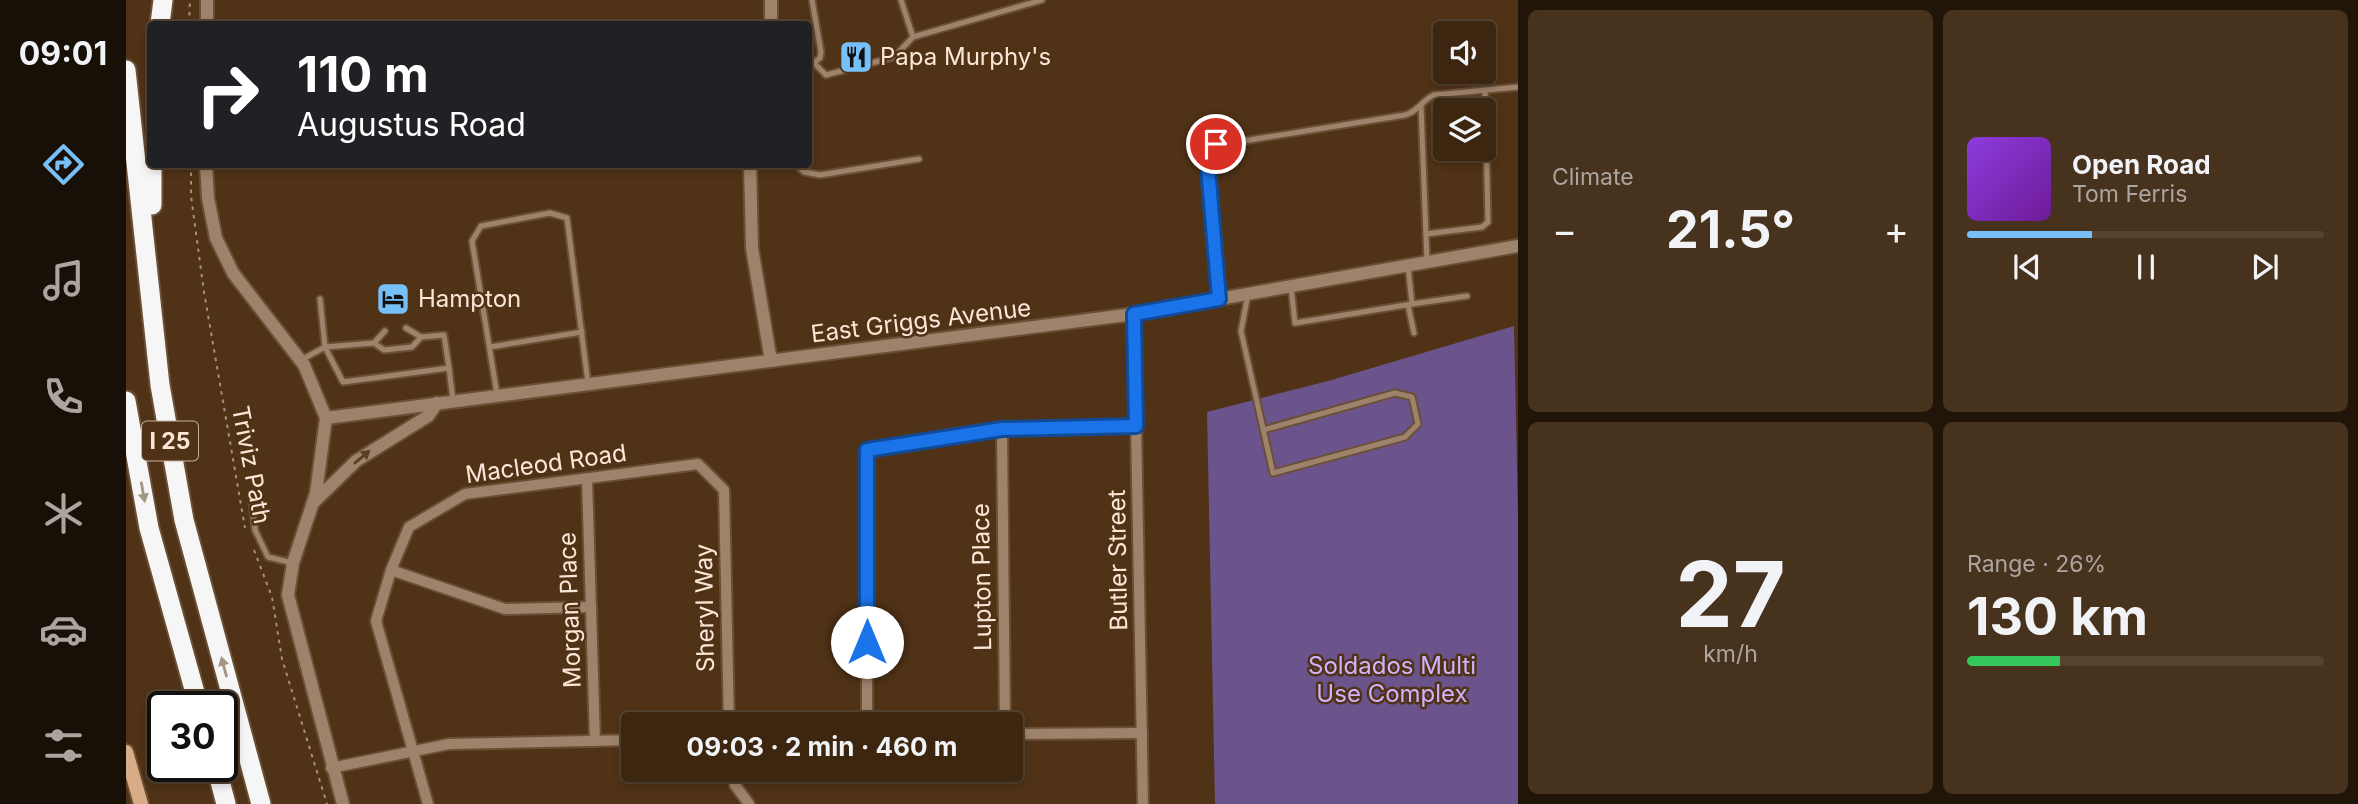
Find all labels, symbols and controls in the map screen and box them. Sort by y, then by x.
map controls [1433,21,1496,161]
button: sound [1433,21,1496,84]
text: 09:01 [19,34,107,73]
restaurant icon: Papa Murphy's [837,38,875,76]
place label: Papa Murphy's [880,42,1051,71]
text: 110 m [297,45,429,104]
icon: right [182,49,273,140]
button: layers [1433,98,1496,161]
text: Augustus Road [297,105,526,144]
pin [1186,114,1246,174]
icon: arrive [1197,125,1235,163]
icon: directions [39,140,88,189]
text: Open Road [2072,149,2211,180]
text: Climate [1552,163,1634,191]
text: Tom Ferris [2072,180,2187,208]
text: 21.5° [1666,198,1795,261]
text: − [1552,207,1577,253]
text: + [1884,207,1909,253]
icon: previous [2008,248,2046,286]
icon: pause [2127,248,2165,286]
icon: next [2246,248,2284,286]
icon: music [39,256,88,305]
hotel icon: Hampton [374,280,412,318]
place label: Hampton [418,284,521,313]
street label: East Griggs Avenue [809,293,1033,348]
icon: phone [39,372,88,421]
street label: Triviz Path [226,403,277,526]
road number: I 25 [142,422,198,461]
street label: Macleod Road [463,438,628,489]
one-way arrow [354,450,371,465]
one-way arrow [138,481,149,503]
icon: climate [39,489,88,538]
street label: Butler Street [1102,489,1133,631]
street label: Lupton Place [966,503,997,651]
street label: Morgan Place [552,531,587,689]
text: 27 [1675,539,1786,649]
street label: Sheryl Way [689,544,720,672]
text: Range · 26% [1967,550,2106,578]
text: 130 km [1967,585,2148,648]
icon: car [39,605,88,654]
position arrow [830,605,904,679]
text: km/h [1703,640,1758,668]
park label: Soldados Multi Use Complex [1308,651,1476,708]
one-way arrow [218,656,229,678]
speed limit sign: 30 [147,691,238,782]
icon: filters [39,721,88,770]
text: 09:03 · 2 min · 460 m [687,731,957,762]

